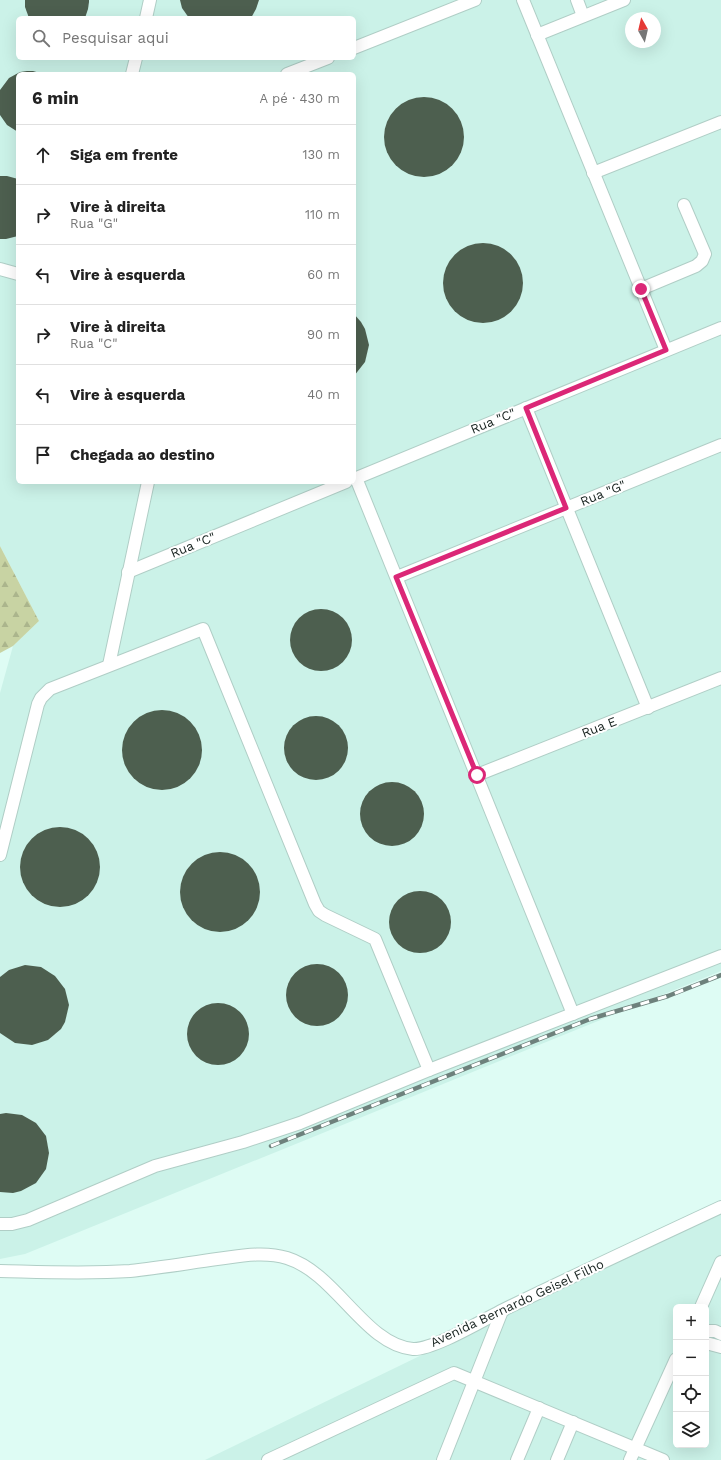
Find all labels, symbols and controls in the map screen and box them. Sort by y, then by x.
north arrow [625,12,661,48]
search box [16,16,356,60]
icon: search [30,27,52,49]
text: Pesquisar aqui [62,29,169,47]
text: 6 min [32,88,79,108]
text: A pé · 430 m [260,91,340,106]
icon: ahead [32,144,54,166]
text: Siga em frente [70,146,178,164]
text: 130 m [302,147,340,162]
text: Vire à direita [70,198,165,216]
icon: right [32,204,54,226]
text: 110 m [305,207,340,222]
text: Rua "G" [70,216,118,231]
icon: left [32,264,54,286]
text: Vire à esquerda [70,266,185,284]
text: 60 m [307,267,340,282]
route end [632,280,650,298]
text: Vire à direita [70,318,165,336]
icon: right [32,324,54,346]
text: 90 m [307,327,340,342]
text: Rua "C" [70,336,117,351]
icon: left [32,384,54,406]
text: Vire à esquerda [70,386,185,404]
text: 40 m [307,387,340,402]
street label: Rua "C" [468,405,518,437]
icon: arrive [32,444,54,466]
text: Chegada ao destino [70,446,215,464]
street label: Rua "G" [578,477,628,509]
street label: Rua "C" [168,529,218,561]
street label: Rua E [579,713,619,741]
route start [468,766,486,784]
street label: Avenida Bernardo Geisel Filho [428,1256,606,1350]
map controls [673,1304,709,1448]
button: + [673,1304,709,1340]
button: − [673,1340,709,1376]
button: locate [673,1376,709,1412]
button: layers [673,1412,709,1448]

